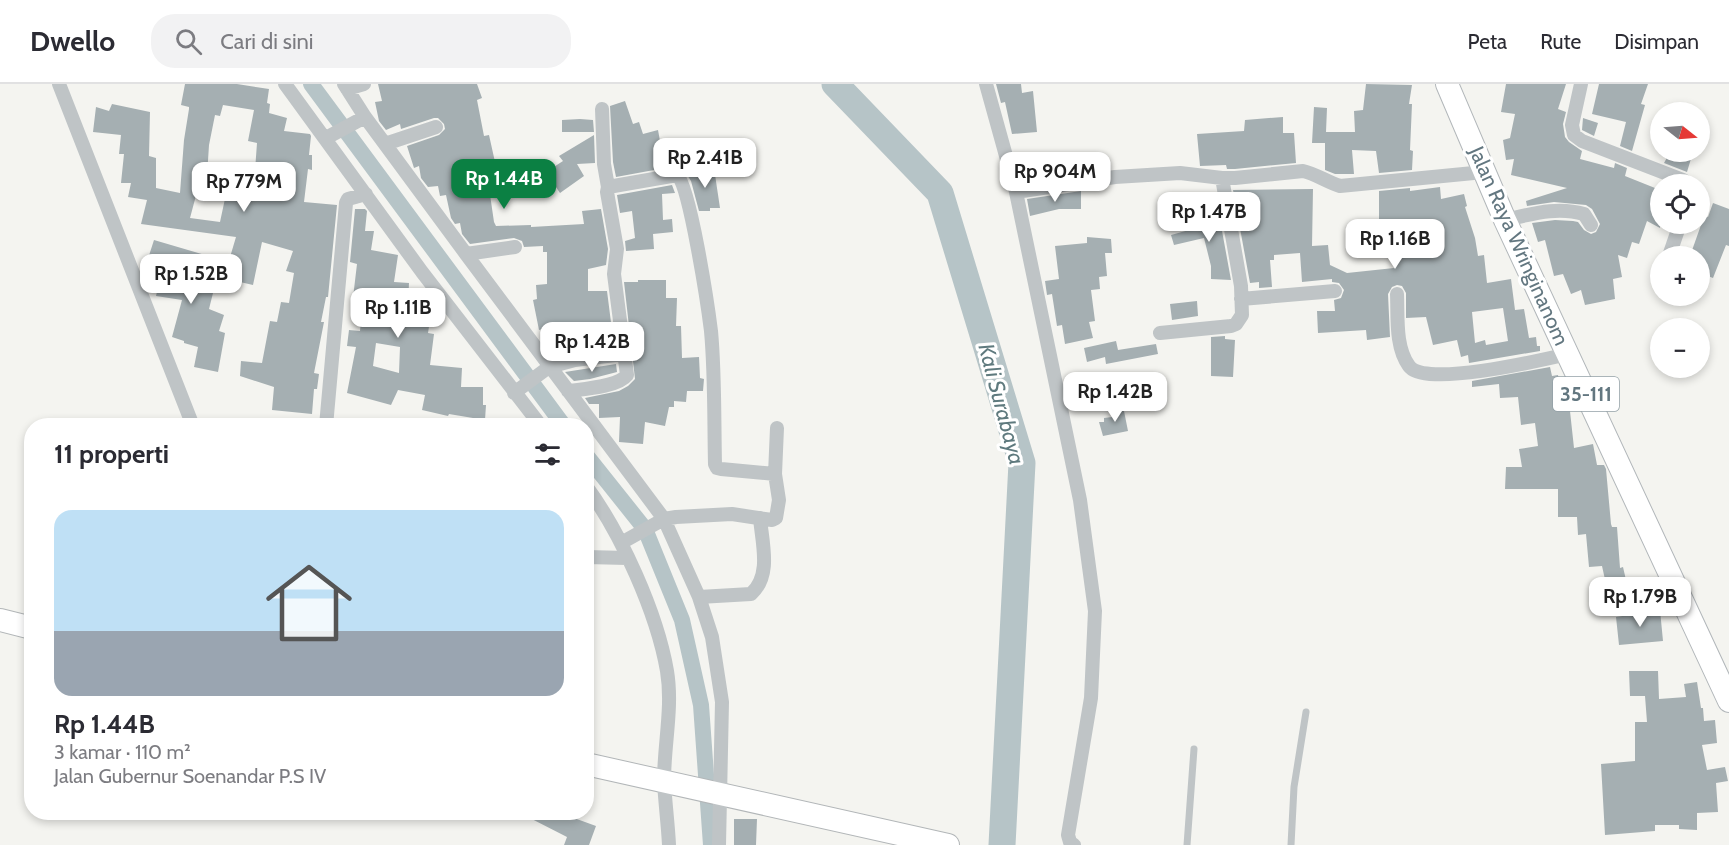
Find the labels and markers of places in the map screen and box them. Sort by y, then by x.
pin: Rp 2.41B [643,138,767,189]
pin: Rp 904M [1000,152,1110,203]
pin: Rp 1.44B [442,159,566,210]
pin: Rp 779M [189,162,299,213]
pin: Rp 1.47B [1147,192,1271,243]
pin: Rp 1.16B [1333,219,1457,270]
pin: Rp 1.52B [129,254,253,305]
pin: Rp 1.11B [336,288,460,339]
pin: Rp 1.42B [530,322,654,373]
pin: Rp 1.42B [1053,372,1177,423]
pin: Rp 1.79B [1578,577,1702,628]

